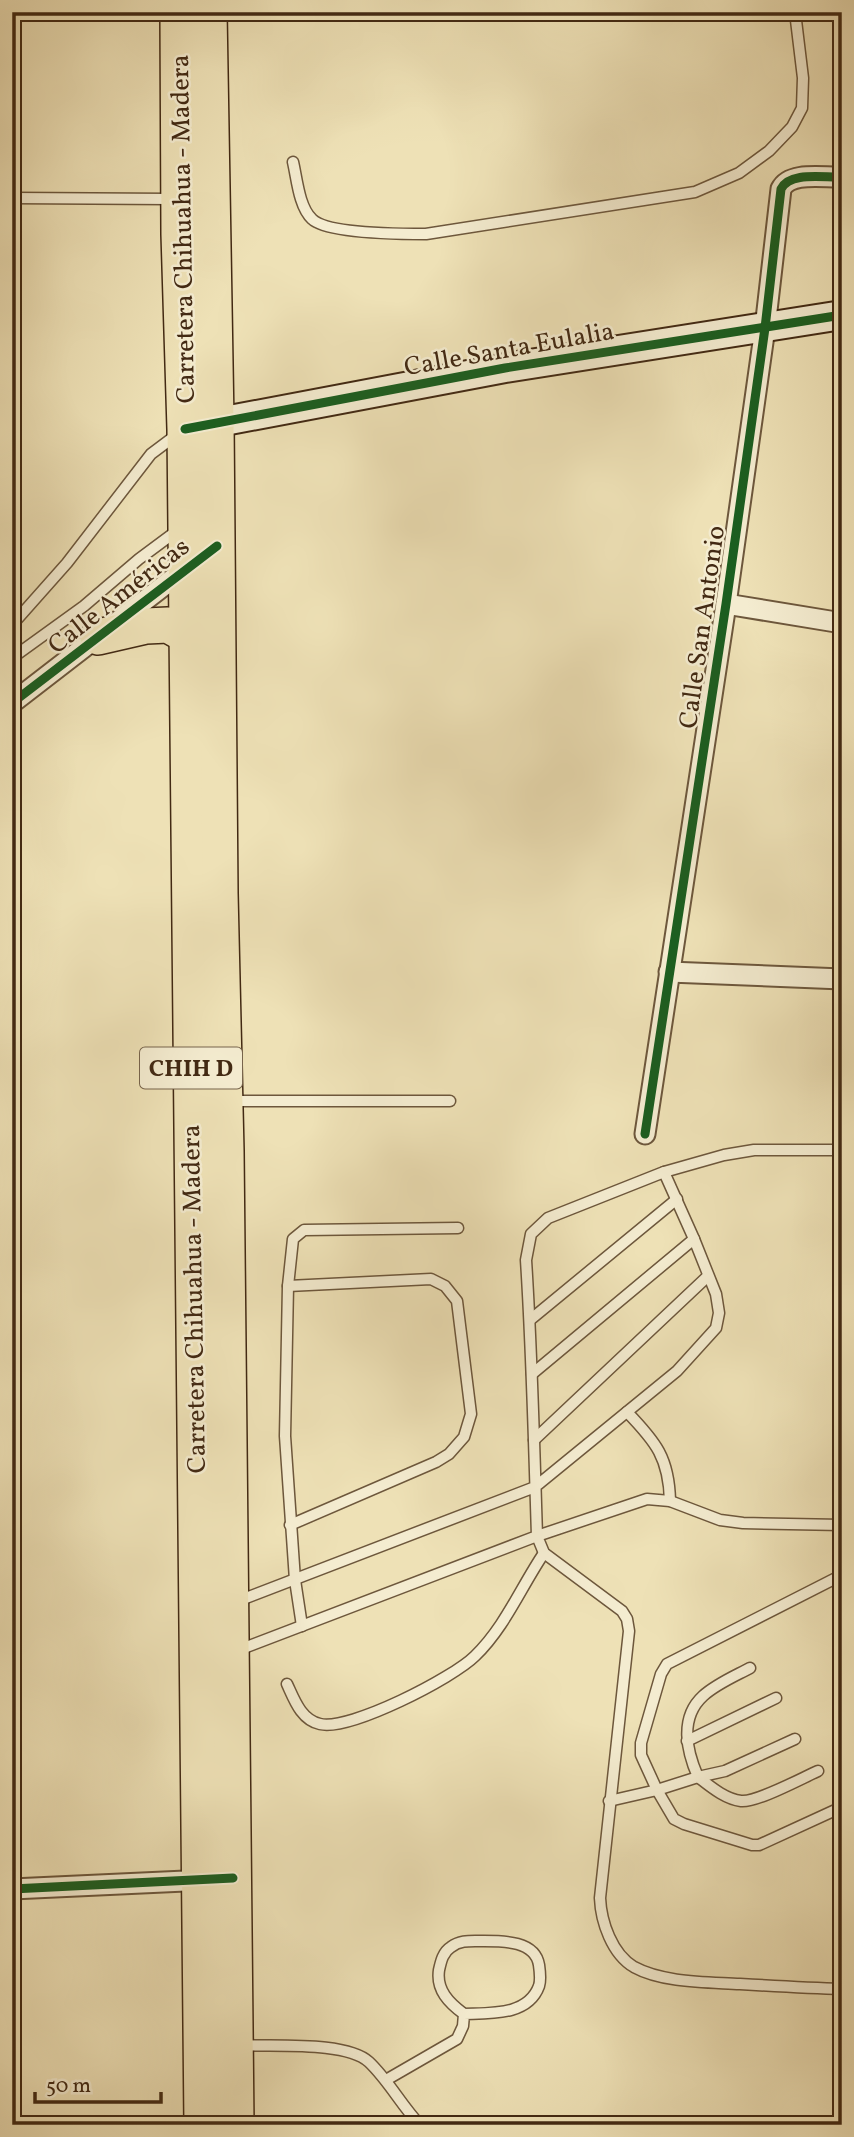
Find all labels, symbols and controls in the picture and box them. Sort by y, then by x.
street label: Carretera Chihuahua - Madera [163,54,205,404]
street label: Calle Santa Eulalia [402,314,617,386]
street label: Calle San Antonio [671,523,735,731]
street label: Calle Américas [41,530,198,663]
road number: CHIH D [140,1048,242,1088]
street label: Carretera Chihuahua - Madera [174,1124,216,1474]
scale bar [35,2060,161,2104]
text: 50 m [46,2072,91,2101]

